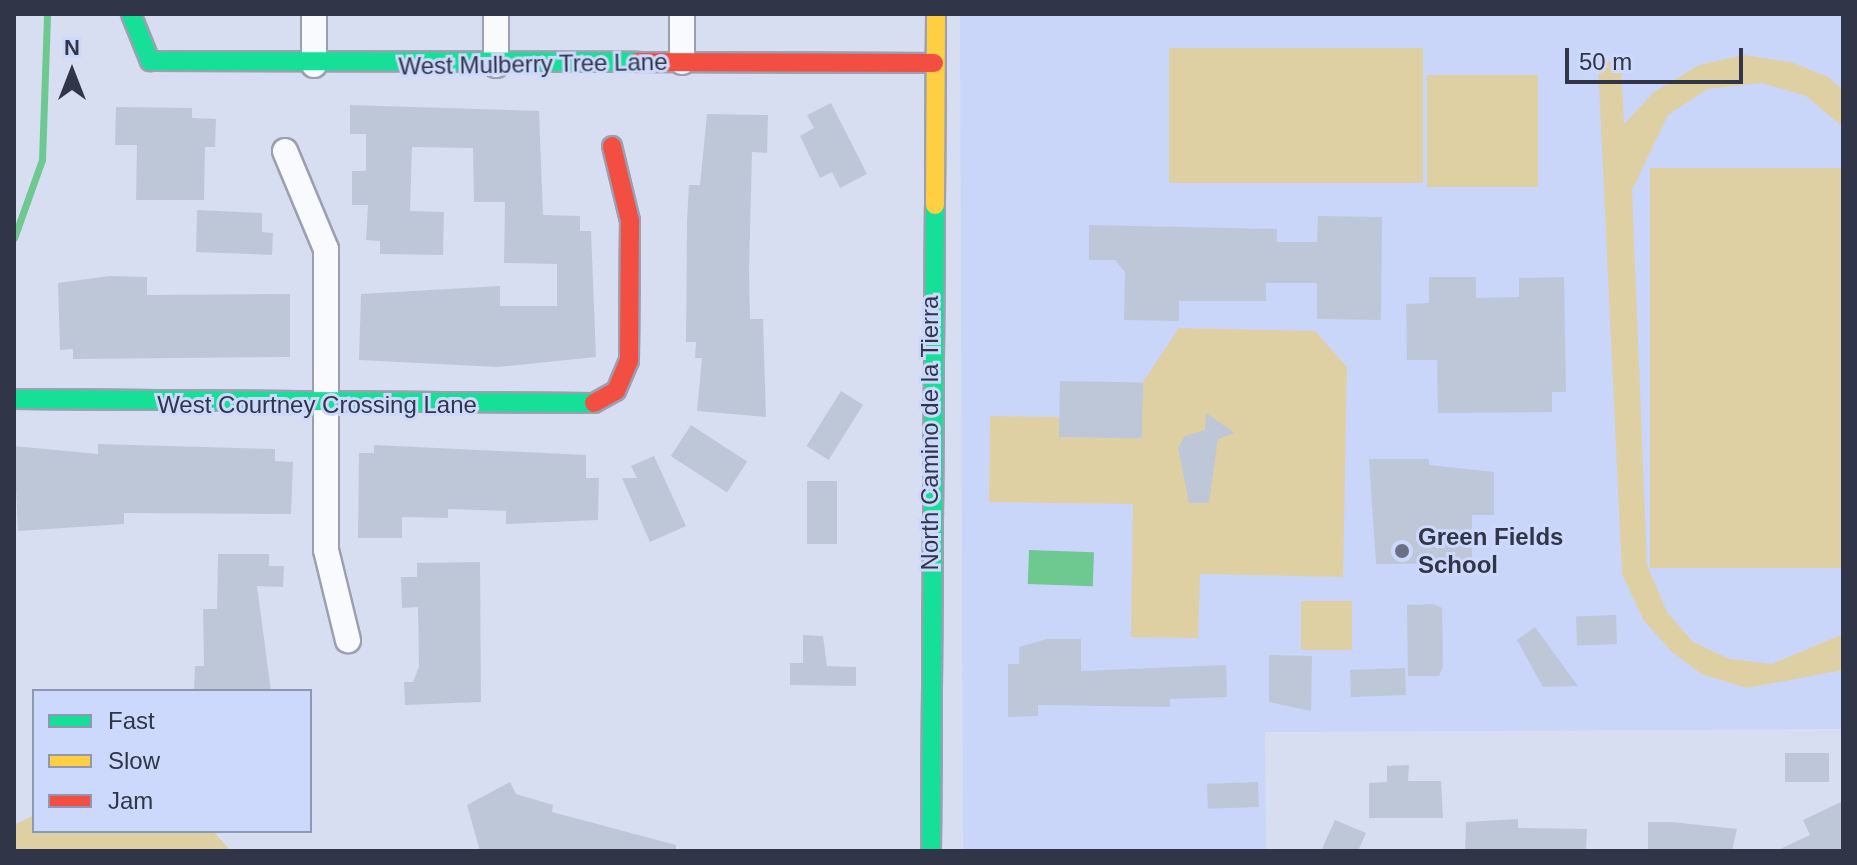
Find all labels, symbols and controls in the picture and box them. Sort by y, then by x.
north arrow [32,32,112,112]
scale bar [1569,32,1747,82]
text: N [64,35,80,60]
street label: West Mulberry Tree Lane [398,47,668,81]
text: 50 m [1579,48,1632,75]
street label: North Camino de la Tierra [916,295,944,571]
street label: West Courtney Crossing Lane [157,391,477,419]
place label: Green Fields School [1418,523,1563,579]
marker: Green Fields School [1393,542,1411,560]
legend [32,689,312,833]
text: Fast [108,707,155,734]
text: Slow [108,747,160,774]
text: Jam [108,787,153,814]

